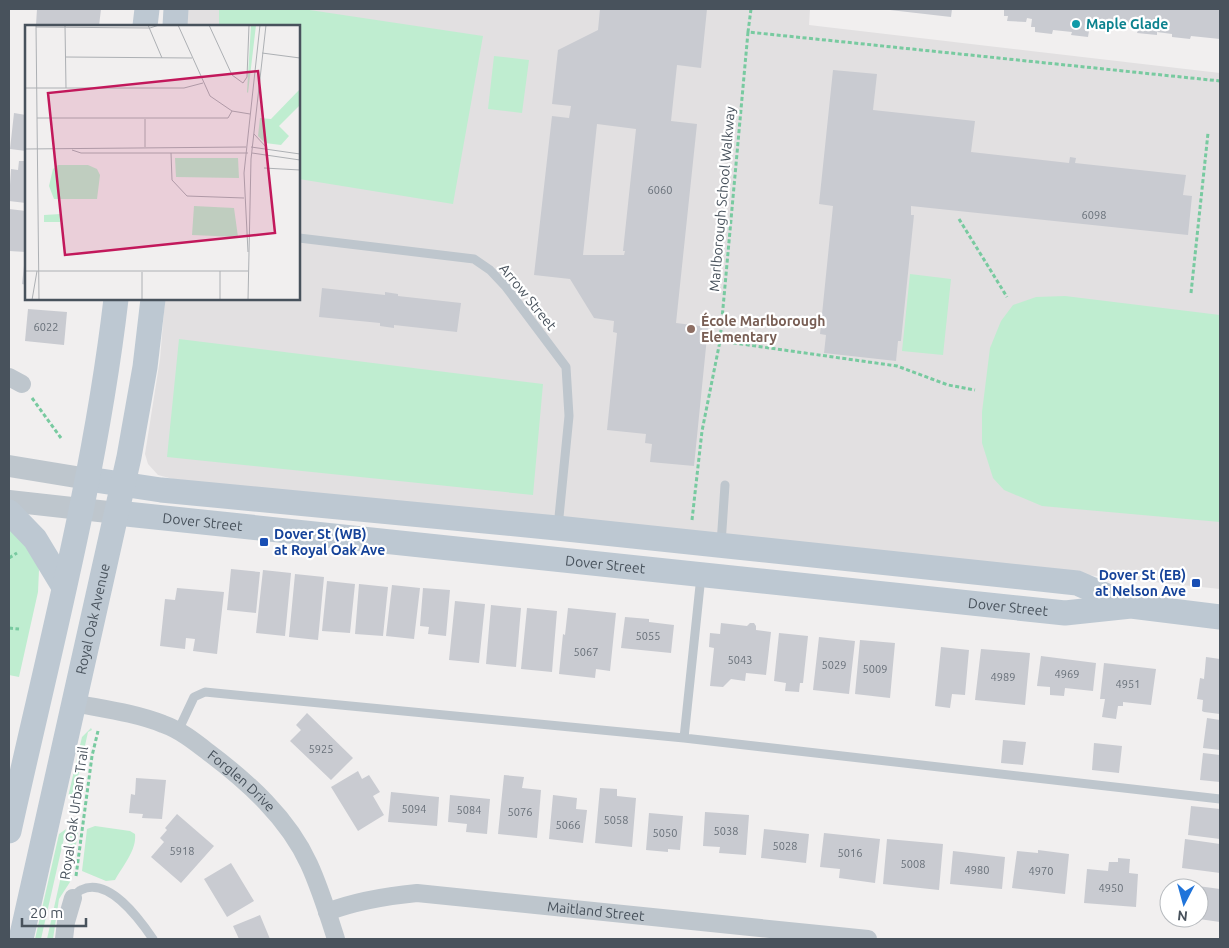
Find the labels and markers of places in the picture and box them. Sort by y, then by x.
place label: Maple Glade [1086,16,1168,32]
marker: Maple Glade [1070,18,1082,30]
place label: École Marlborough Elementary [701,312,825,345]
marker: École Marlborough Elementary [685,323,697,335]
place label: Dover St (WB) at Royal Oak Ave [274,526,385,558]
marker: Dover St (WB) at Royal Oak Ave [258,536,270,548]
place label: Dover St (EB) at Nelson Ave [1095,567,1186,599]
marker: Dover St (EB) at Nelson Ave [1190,577,1202,589]

